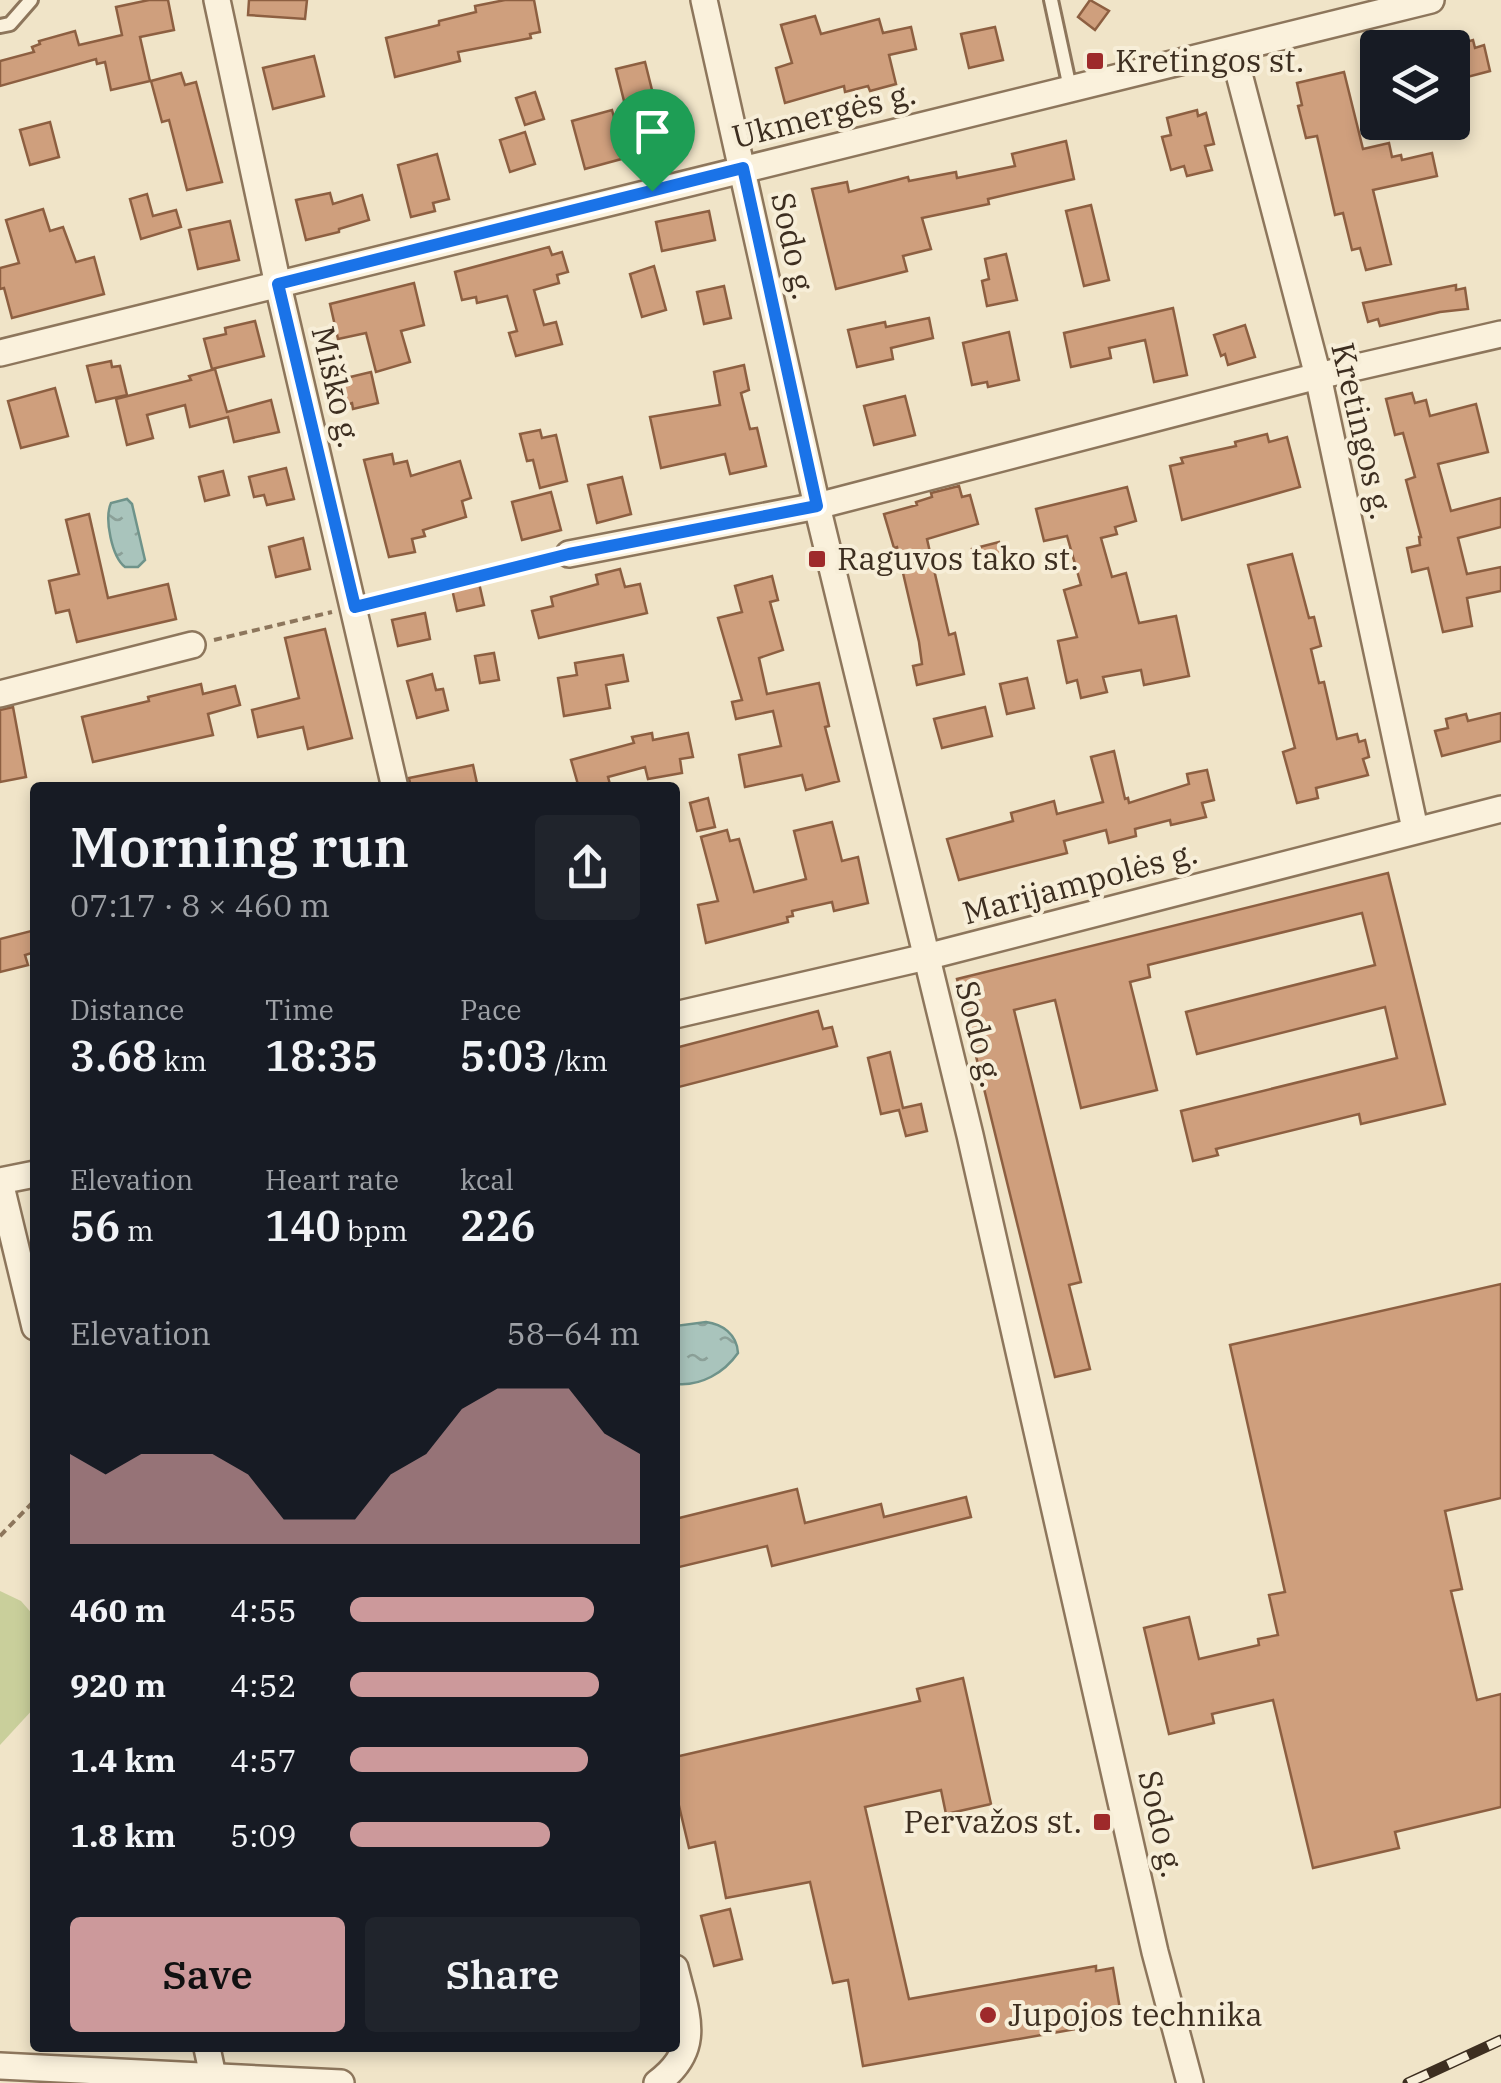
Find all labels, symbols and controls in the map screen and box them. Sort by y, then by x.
map controls [1360,30,1470,140]
button: layers [1360,30,1470,140]
place label: Kretingos st. [1115,39,1304,81]
marker: Kretingos st. [1084,50,1106,72]
street label: Ukmergės g. [728,71,920,157]
pin [610,89,695,192]
icon: arrive [625,104,680,159]
street label: Sodo g. [762,188,826,303]
street label: Miško g. [303,322,371,452]
street label: Kretingos g. [1322,338,1404,523]
place label: Raguvos tako st. [837,537,1079,579]
marker: Raguvos tako st. [806,548,828,570]
text: Morning run [70,811,409,882]
button: share [535,815,640,920]
street label: Marijampolės g. [958,830,1202,934]
text: 07:17 · 8 × 460 m [70,884,330,926]
street label: Sodo g. [946,976,1013,1091]
text: Distance [70,991,184,1028]
text: Time [265,991,334,1028]
text: Pace [460,991,522,1028]
text: 3.68 [70,1028,157,1083]
text: 18:35 [265,1028,378,1083]
text: 5:03 [460,1028,548,1083]
text: km [157,1042,207,1079]
text: /km [548,1042,608,1079]
text: Elevation [70,1161,193,1198]
text: Heart rate [265,1161,399,1198]
text: kcal [460,1161,514,1198]
text: 56 [70,1198,120,1253]
text: 140 [265,1198,341,1253]
text: 226 [460,1198,536,1253]
text: m [120,1212,154,1249]
text: bpm [341,1212,408,1249]
text: Elevation [70,1312,211,1354]
text: 58–64 m [506,1312,640,1354]
text: 460 m [70,1589,166,1631]
text: 4:55 [230,1589,297,1631]
text: 920 m [70,1664,166,1706]
text: 4:52 [230,1664,297,1706]
text: 1.4 km [70,1739,176,1781]
text: 4:57 [230,1739,297,1781]
street label: Sodo g. [1129,1766,1195,1881]
place label: Pervažos st. [904,1800,1082,1842]
marker: Pervažos st. [1091,1811,1113,1833]
text: 1.8 km [70,1814,176,1856]
text: 5:09 [230,1814,297,1856]
button: Save [70,1917,345,2032]
button: Share [365,1917,640,2032]
place label: Jupojos technika [1008,1993,1263,2035]
marker: Jupojos technika [977,2004,999,2026]

